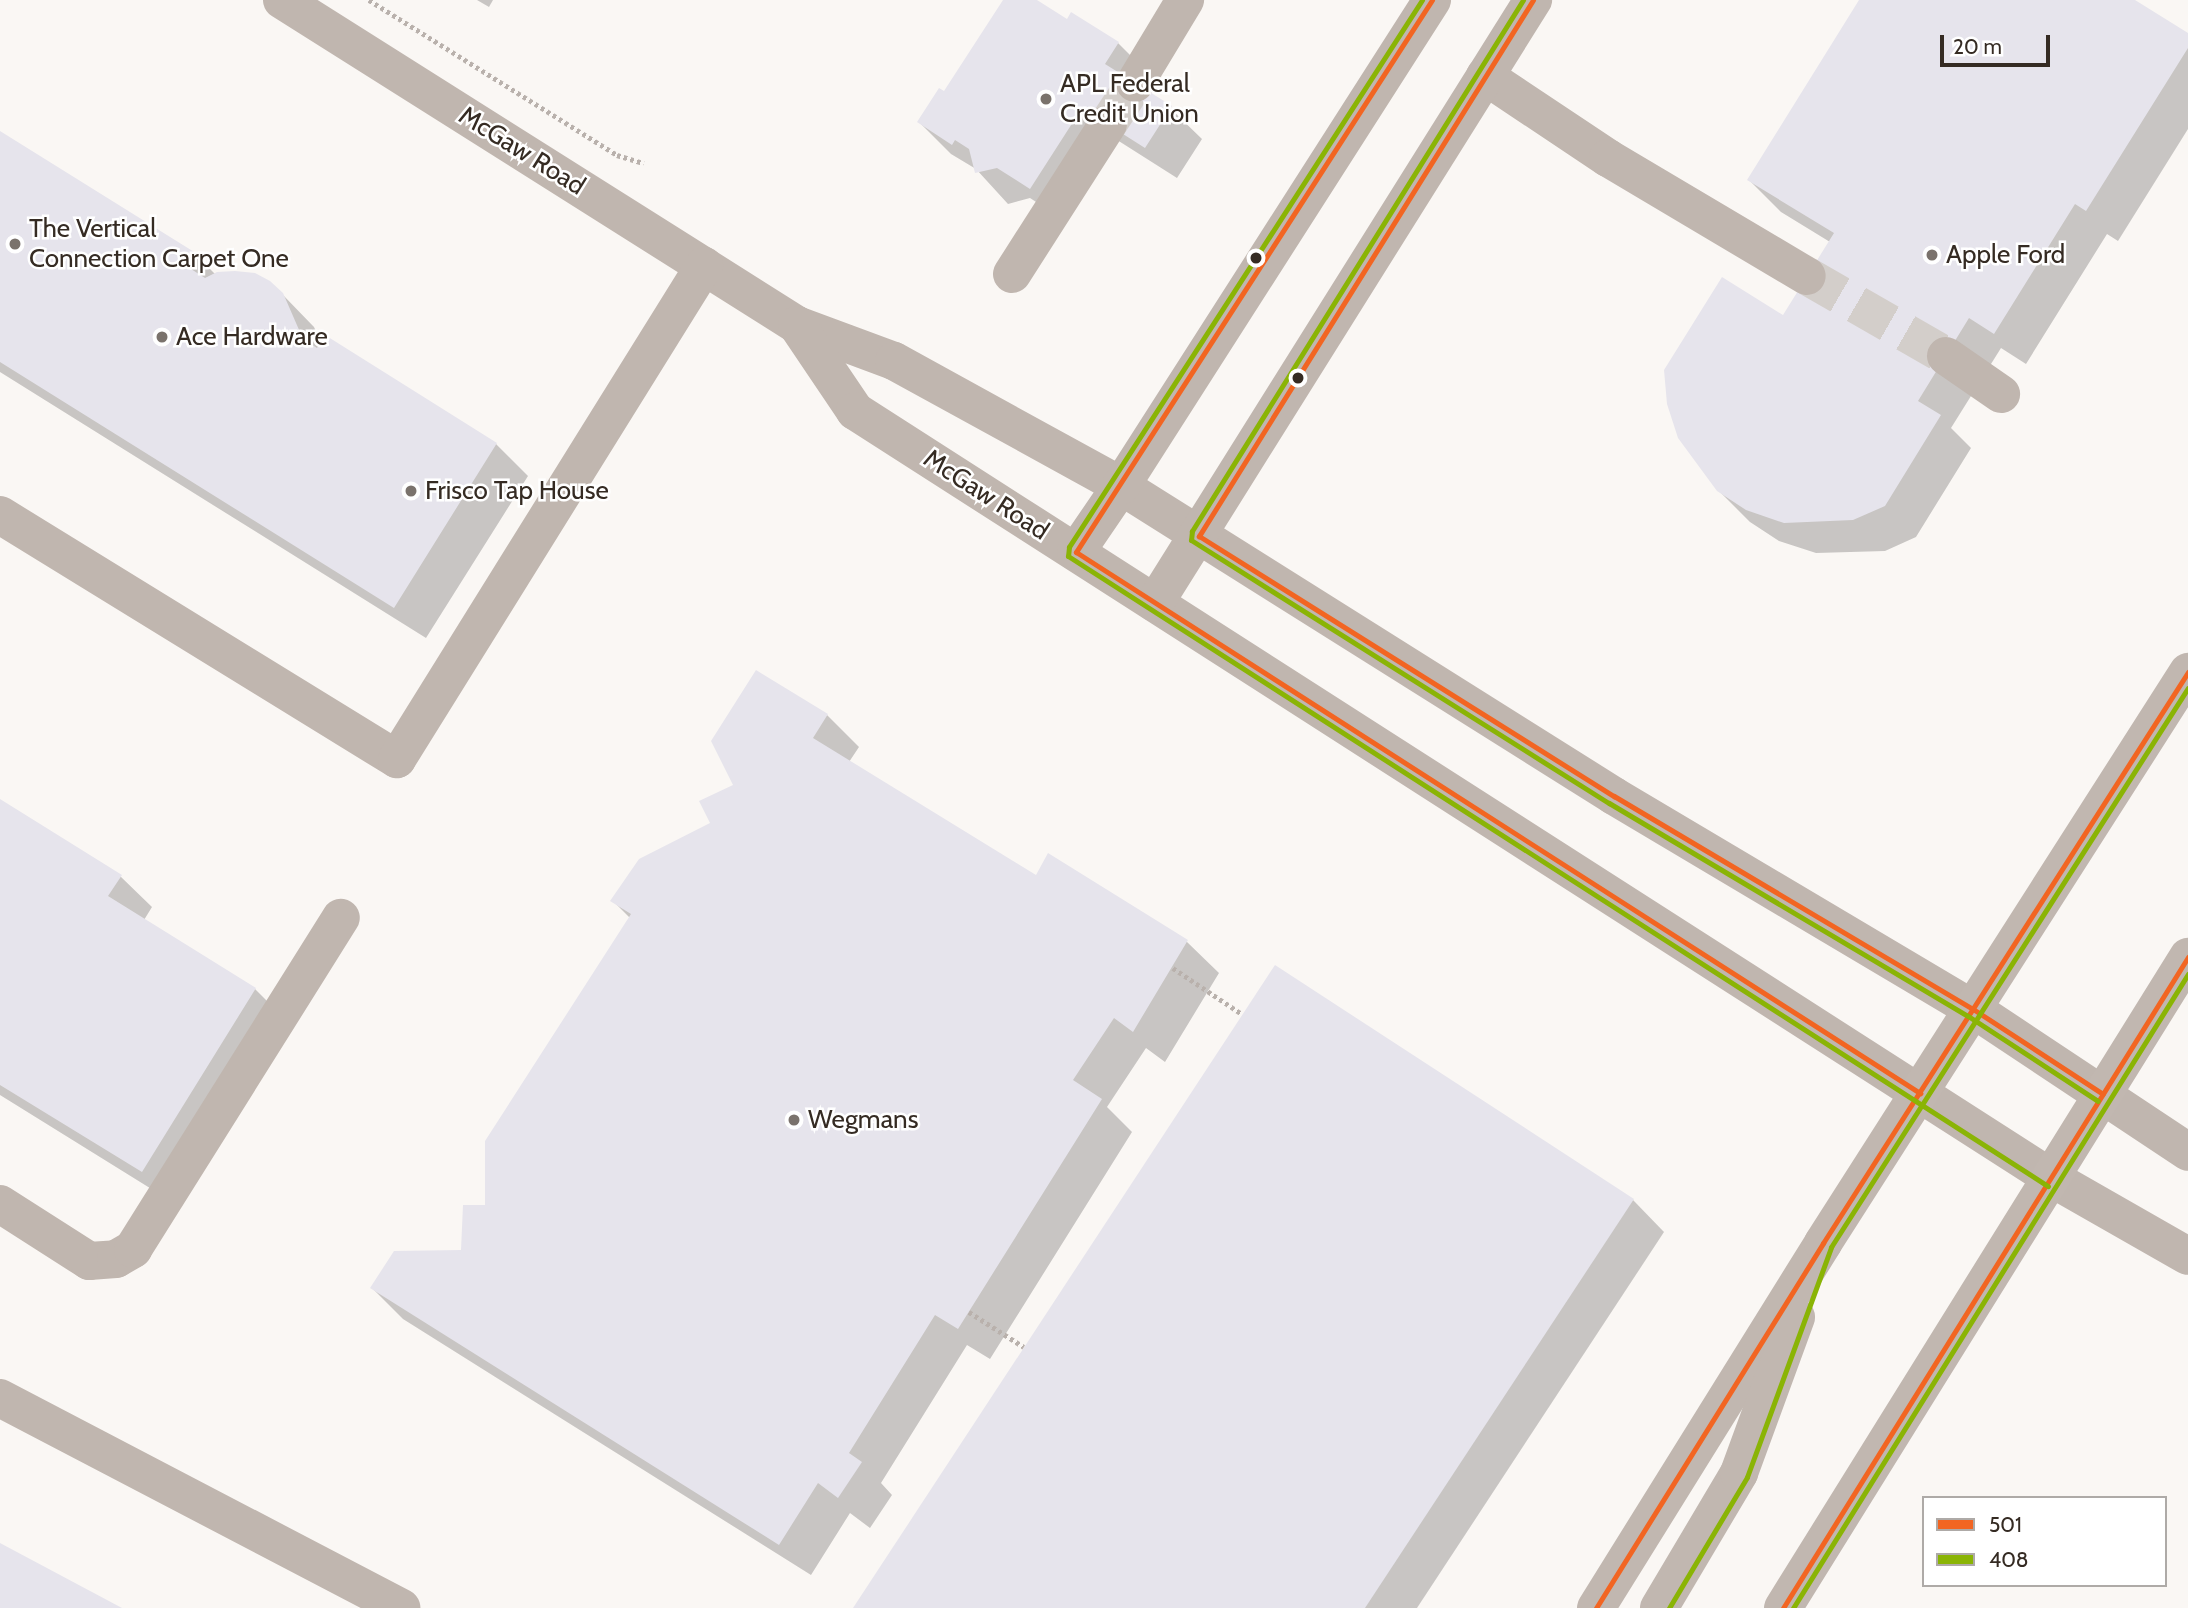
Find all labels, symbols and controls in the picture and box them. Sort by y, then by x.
scale bar [1943,21,2053,65]
text: 20 m [1953,34,2002,59]
place label: APL Federal Credit Union [1060,68,1199,130]
marker: APL Federal Credit Union [1038,91,1054,107]
street label: McGaw Road [453,100,591,202]
place label: The Vertical Connection Carpet One [29,213,289,274]
marker: The Vertical Connection Carpet One [7,236,23,252]
place label: Apple Ford [1946,239,2065,271]
marker: Apple Ford [1924,247,1940,263]
unlabelled marker [1249,251,1263,265]
place label: Ace Hardware [176,321,328,353]
marker: Ace Hardware [154,329,170,345]
unlabelled marker [1291,371,1305,385]
street label: McGaw Road [918,443,1054,547]
place label: Frisco Tap House [425,475,609,507]
marker: Frisco Tap House [403,483,419,499]
place label: Wegmans [808,1104,918,1136]
marker: Wegmans [786,1112,802,1128]
legend [1922,1496,2167,1587]
text: 501 [1989,1512,2022,1537]
text: 408 [1989,1547,2029,1572]

